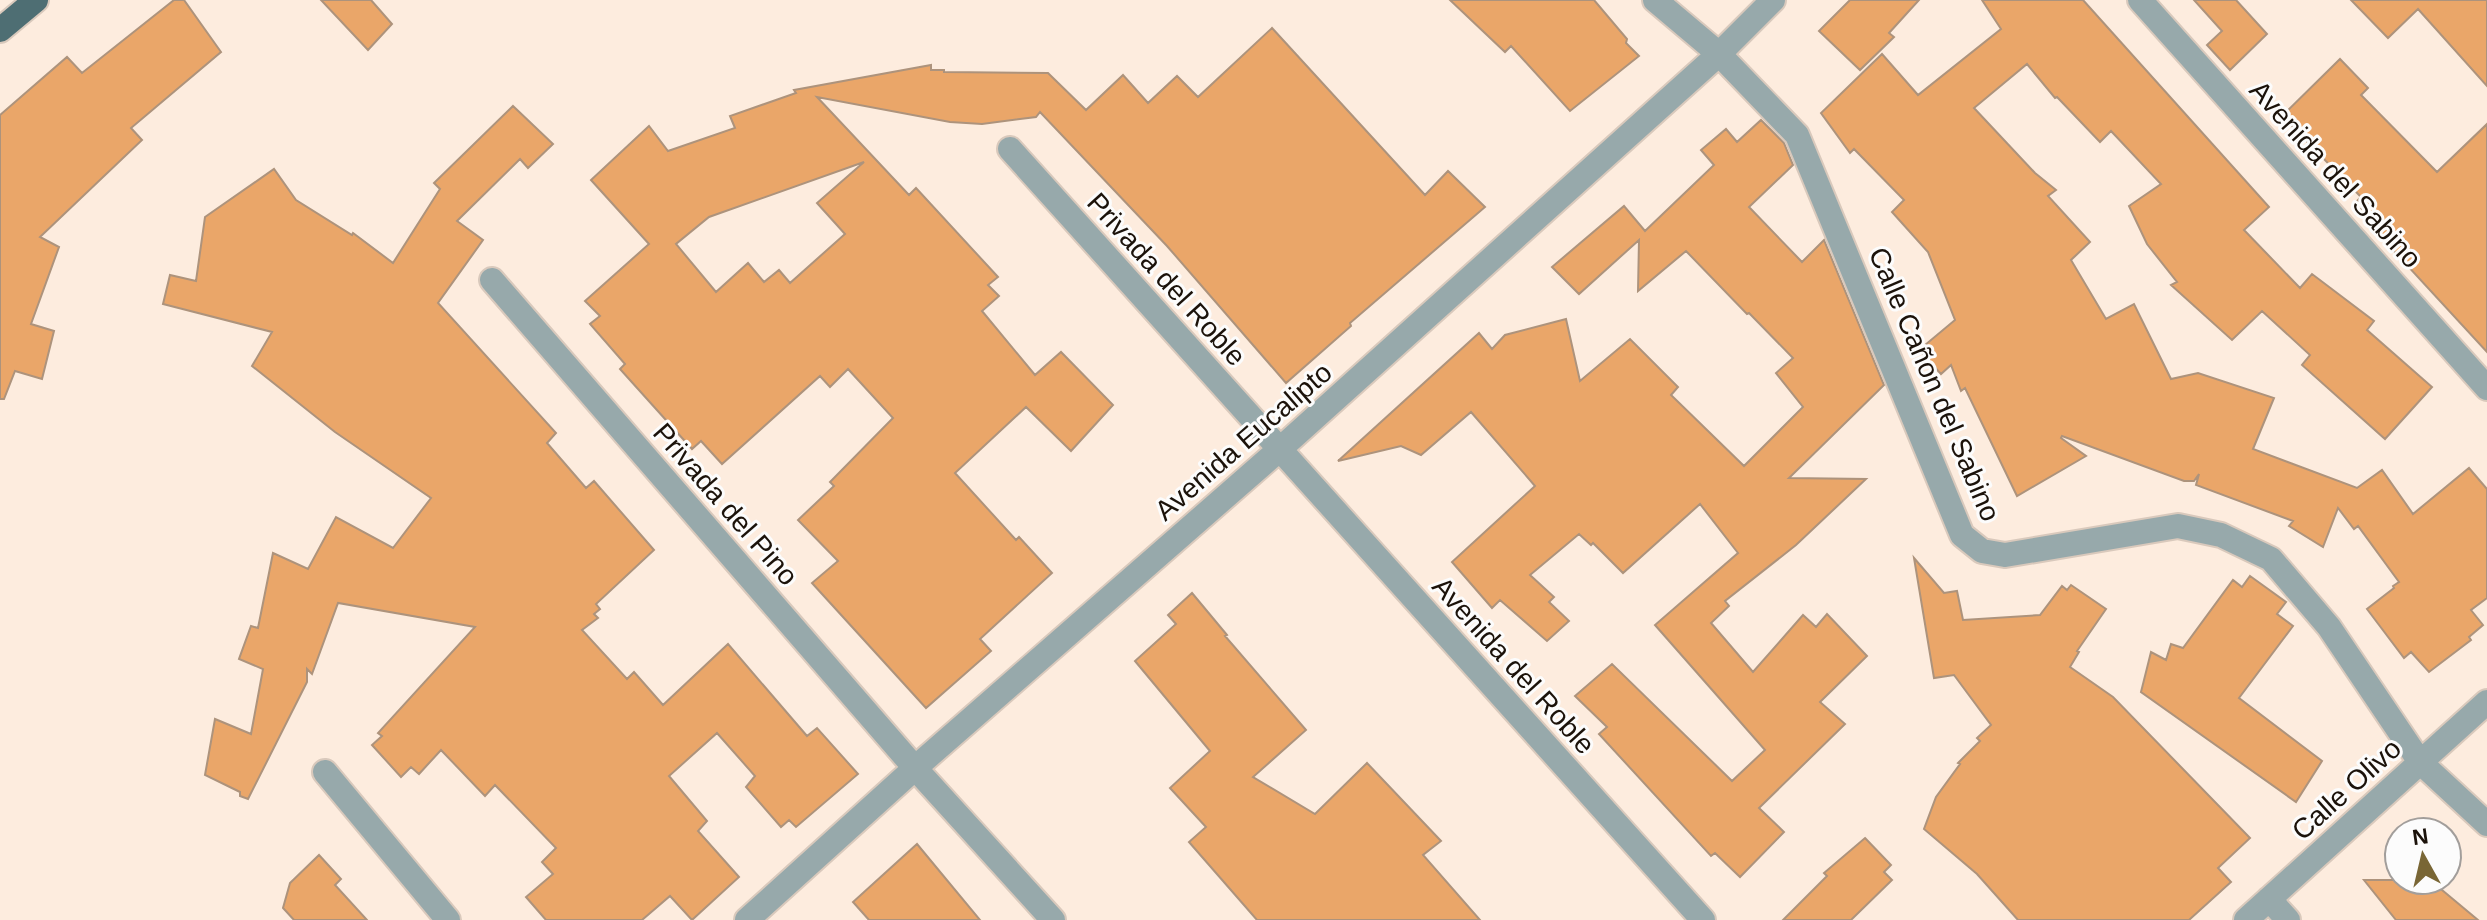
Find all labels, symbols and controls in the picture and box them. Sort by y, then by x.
street label: Avenida del Sabino [2244,74,2428,274]
street label: Privada del Roble [1081,187,1252,372]
street label: Calle Cañon del Sabino [1863,243,2006,526]
street label: Avenida Eucalipto [1149,356,1338,526]
street label: Privada del Pino [647,417,804,591]
street label: Avenida del Roble [1426,571,1601,760]
street label: Calle Olivo [2286,733,2407,846]
north arrow [2383,816,2463,896]
text: N [2411,823,2430,850]

